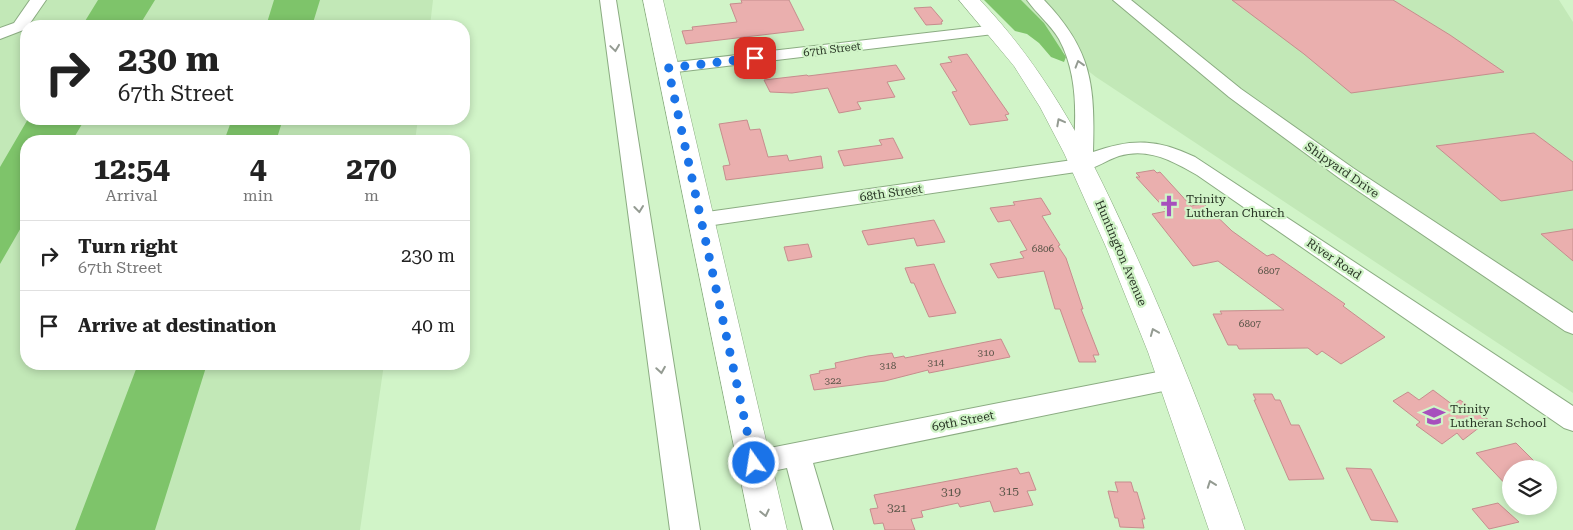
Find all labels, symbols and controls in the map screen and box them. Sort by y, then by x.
pin [734,37,776,79]
text: 230 m [118,39,219,80]
icon: right [35,40,100,105]
street label: 67th Street [803,40,862,59]
icon: arrive [741,44,769,72]
one-way arrow [609,45,620,53]
one-way arrow [1074,61,1084,69]
text: 67th Street [118,81,234,106]
one-way arrow [1056,118,1066,127]
street label: Shipyard Drive [1302,139,1382,201]
text: 12:54 [93,151,170,186]
text: 4 [250,151,266,186]
text: 270 [346,151,397,186]
street label: 68th Street [859,182,924,204]
text: Arrival [106,186,158,205]
text: min [243,186,273,205]
text: m [364,186,379,205]
place label: Trinity Lutheran Church [1186,192,1285,220]
church icon: Trinity Lutheran Church [1156,193,1182,219]
street label: Huntington Avenue [1092,198,1150,308]
one-way arrow [633,205,644,213]
text: Turn right [78,235,178,258]
street label: River Road [1304,236,1364,283]
icon: right [35,242,63,270]
house number: 6806 [1032,243,1055,254]
text: 230 m [401,244,455,267]
text: 67th Street [78,258,162,277]
house number: 6807 [1258,265,1281,276]
icon: arrive [35,312,63,340]
text: Arrive at destination [78,314,276,337]
text: 40 m [412,314,455,337]
house number: 6807 [1239,318,1262,329]
one-way arrow [1150,328,1160,336]
house number: 310 [978,347,995,358]
house number: 314 [928,357,945,368]
house number: 318 [880,360,897,371]
one-way arrow [655,366,665,374]
house number: 322 [825,375,842,386]
place label: Trinity Lutheran School [1450,402,1547,430]
school or university icon: Trinity Lutheran School [1421,403,1447,429]
street label: 69th Street [931,408,996,434]
position arrow [727,436,779,488]
map controls [1502,460,1557,515]
button: layers [1502,460,1557,515]
one-way arrow [1207,480,1217,489]
house number: 315 [999,484,1019,498]
house number: 319 [941,485,961,499]
house number: 321 [887,501,907,515]
one-way arrow [759,509,770,518]

